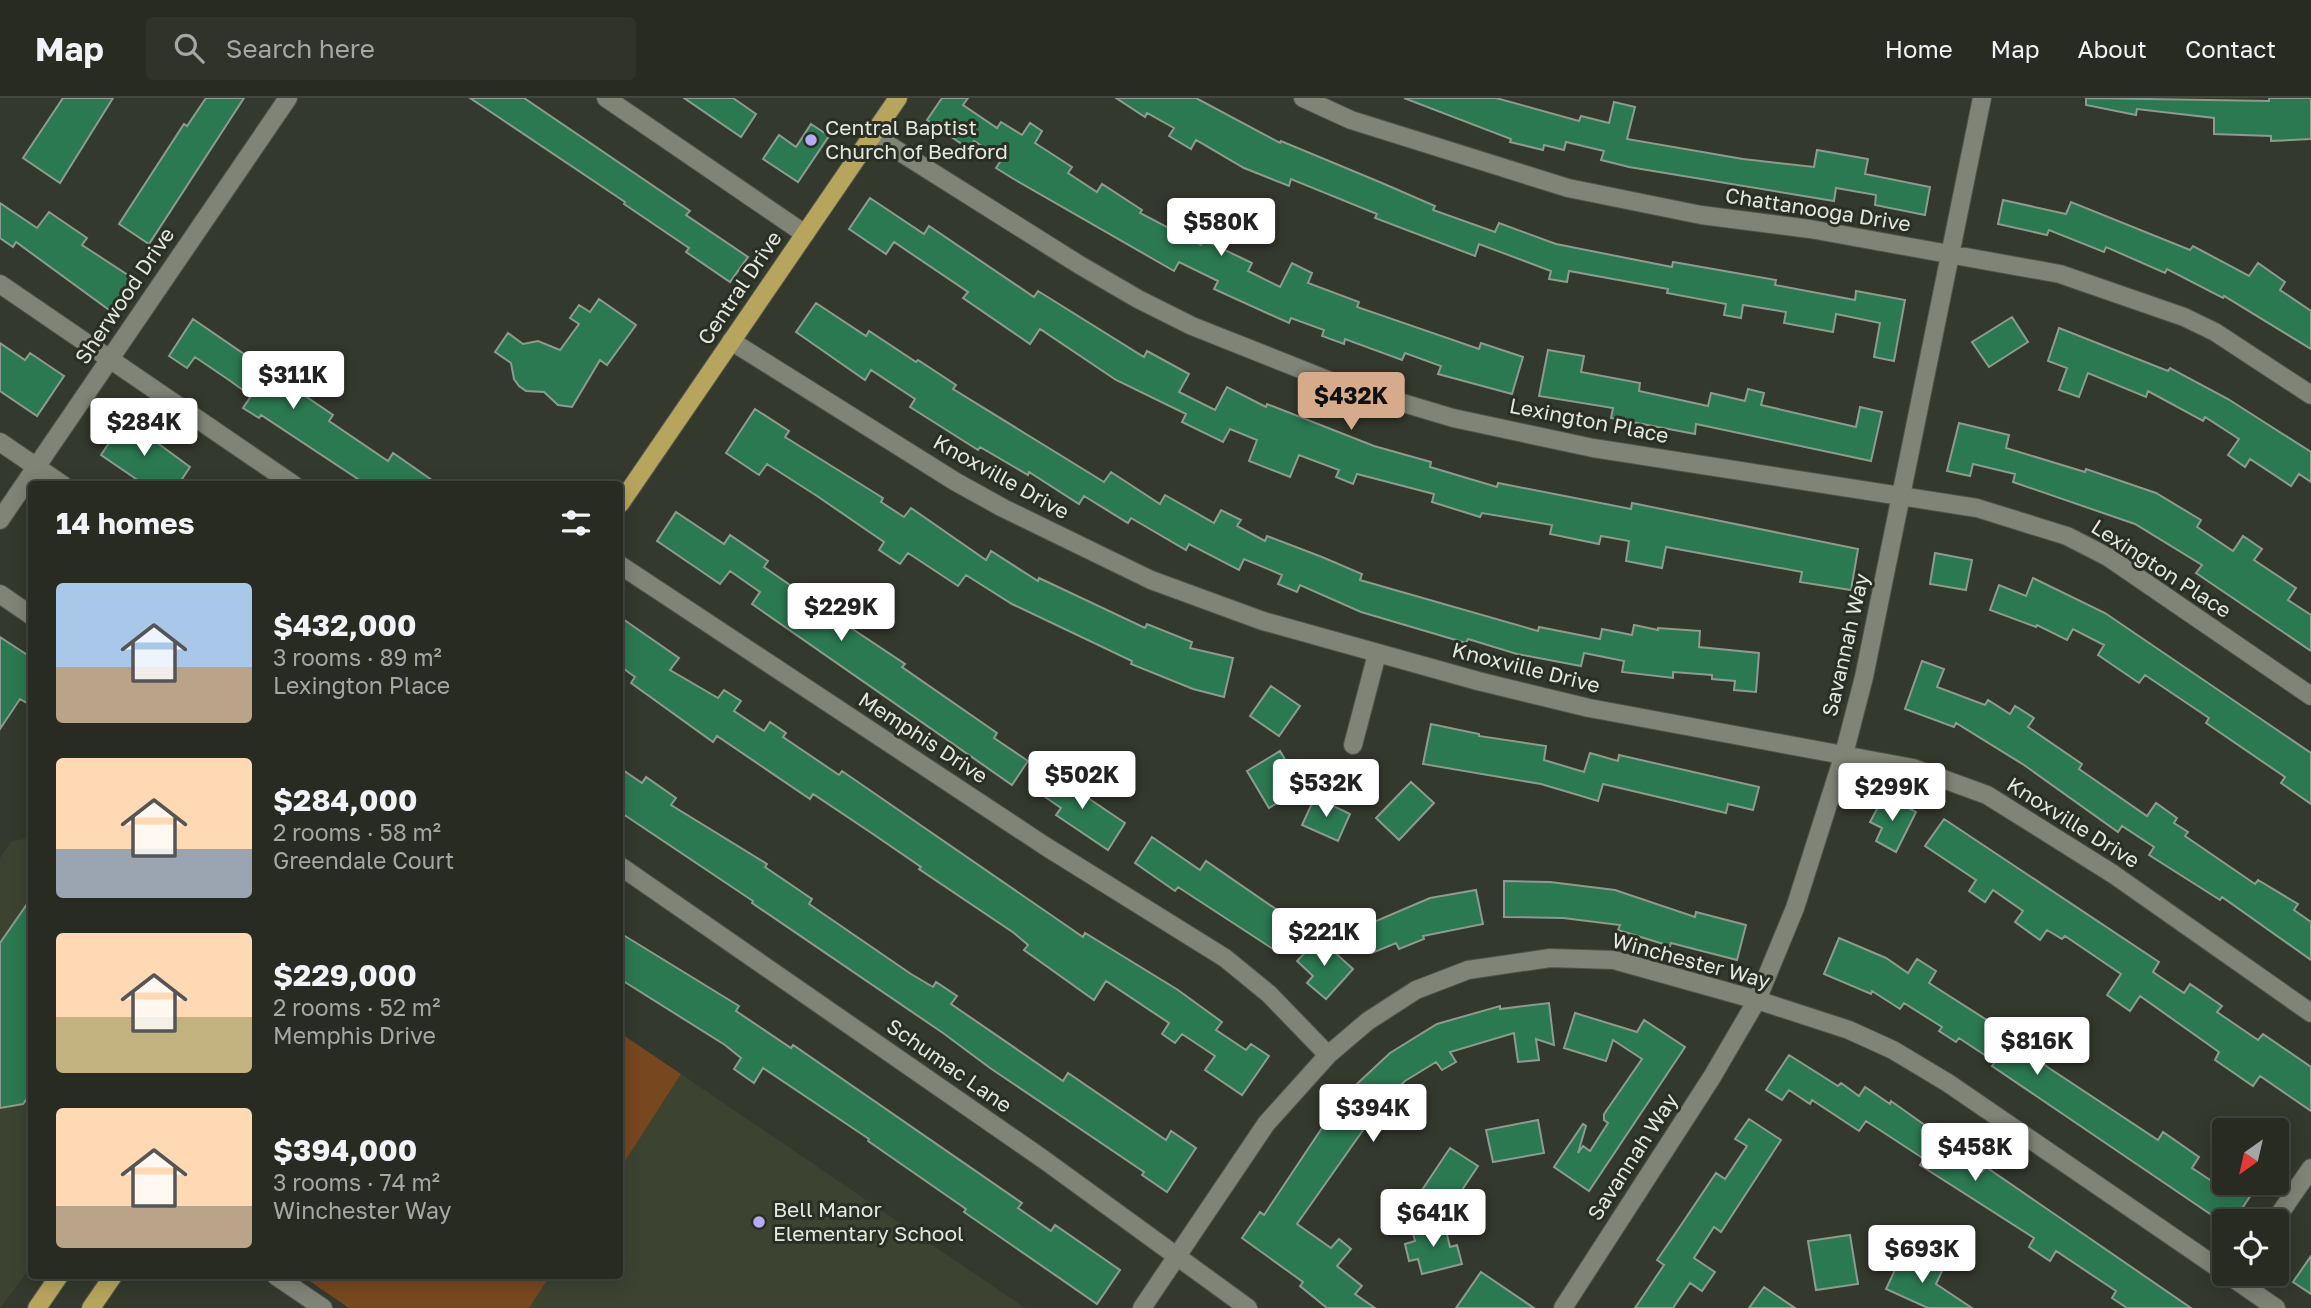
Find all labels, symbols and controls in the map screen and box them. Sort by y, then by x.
search box [146,17,636,80]
text: Map [35,29,104,68]
icon: search [170,29,208,67]
text: Search here [226,33,375,64]
text: Home [1885,34,1953,63]
text: Map [1991,34,2040,63]
text: About [2078,34,2147,63]
text: Contact [2185,34,2276,63]
place label: Central Baptist Church of Bedford [825,114,1008,164]
marker: Central Baptist Church of Bedford [803,132,819,148]
street label: Chattanooga Drive [1724,182,1913,237]
pin: $580K [1172,198,1270,258]
text: $580K [1183,207,1259,235]
street label: Sherwood Drive [69,222,180,369]
street label: Central Drive [692,226,787,349]
pin: $311K [244,352,342,411]
text: $311K [258,360,328,388]
pin: $432K [1302,372,1400,432]
text: $432K [1314,381,1388,409]
street label: Lexington Place [1507,392,1671,448]
pin: $284K [95,398,193,458]
text: $284K [106,407,182,435]
street label: Knoxville Drive [929,428,1074,524]
icon: filters [557,504,595,542]
text: 14 homes [56,505,195,541]
street label: Lexington Place [2087,513,2236,623]
street label: Savannah Way [1816,570,1874,719]
pin: $229K [792,584,890,643]
text: $229K [804,592,878,620]
text: $432,000 [273,607,417,643]
icon: home [112,611,196,695]
street label: Knoxville Drive [1450,636,1603,698]
text: 3 rooms · 89 m² [273,643,442,671]
text: Lexington Place [273,671,450,699]
street label: Memphis Drive [854,686,993,789]
pin: $502K [1033,752,1131,811]
text: $502K [1044,760,1120,788]
pin: $532K [1277,760,1375,819]
pin: $299K [1843,764,1941,823]
text: $532K [1289,768,1363,796]
street label: Knoxville Drive [2002,771,2145,873]
text: $299K [1854,772,1930,800]
text: $284,000 [273,782,417,818]
icon: home [112,786,196,870]
text: 2 rooms · 58 m² [273,818,441,846]
text: Greendale Court [273,846,454,874]
pin: $221K [1275,908,1373,968]
text: $221K [1288,917,1360,945]
street label: Winchester Way [1609,926,1774,994]
text: $229,000 [273,957,417,993]
icon: home [112,961,196,1045]
text: 2 rooms · 52 m² [273,993,440,1021]
street label: Schumac Lane [882,1012,1017,1118]
pin: $816K [1988,1018,2086,1077]
text: Memphis Drive [273,1021,436,1049]
text: $816K [2000,1026,2074,1054]
pin: $394K [1324,1084,1422,1144]
street label: Savannah Way [1581,1088,1683,1225]
text: $394K [1335,1093,1411,1121]
north arrow [2212,1118,2289,1195]
map controls [2212,1118,2289,1286]
pin: $458K [1926,1124,2024,1183]
text: $394,000 [273,1132,417,1168]
text: $458K [1937,1132,2013,1160]
icon: home [112,1136,196,1220]
text: 3 rooms · 74 m² [273,1168,440,1196]
pin: $641K [1384,1190,1482,1249]
text: Winchester Way [273,1196,451,1224]
place label: Bell Manor Elementary School [773,1196,964,1246]
text: $641K [1397,1198,1469,1226]
button: locate [2212,1209,2289,1286]
marker: Bell Manor Elementary School [751,1214,767,1230]
pin: $693K [1873,1226,1971,1285]
text: $693K [1884,1234,1960,1262]

